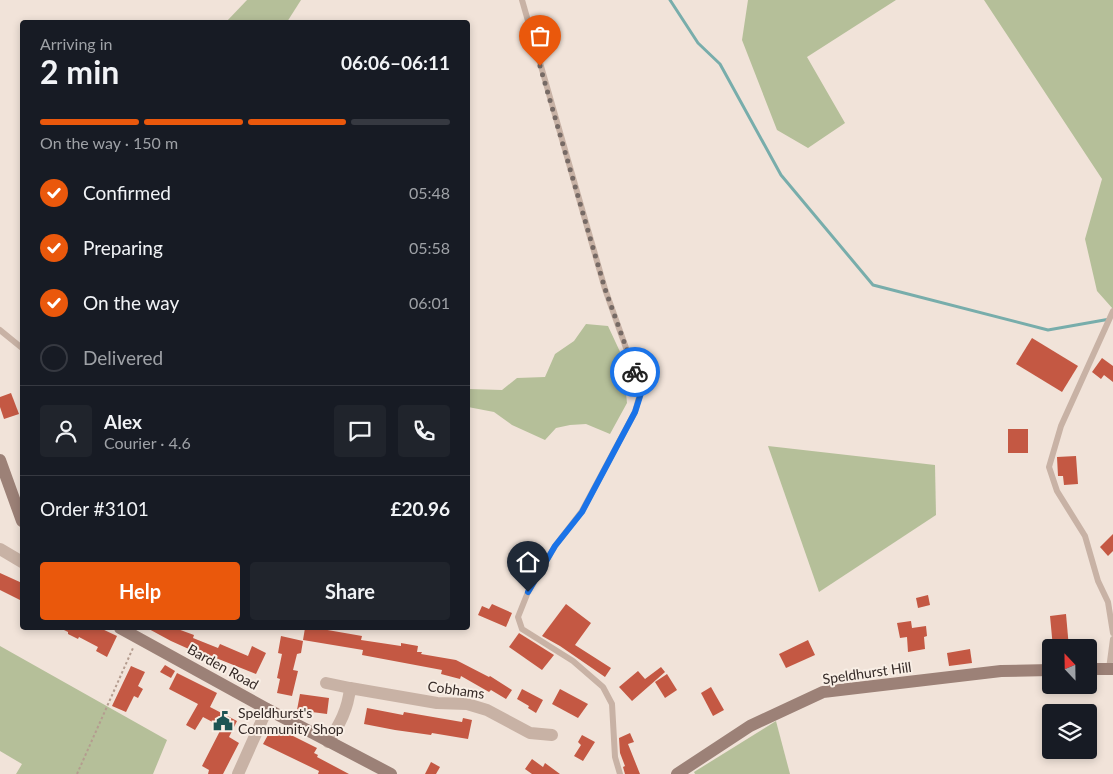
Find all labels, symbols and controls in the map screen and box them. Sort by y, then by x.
pin [519,15,561,66]
icon: bag [526,22,554,50]
text: Arriving in [40,34,113,53]
text: 06:06–06:11 [341,51,450,74]
text: 2 min [40,52,119,91]
text: On the way · 150 m [40,133,178,152]
icon: check [40,179,68,207]
text: Confirmed [83,181,171,204]
text: 05:48 [409,183,450,202]
icon: check [40,234,68,262]
text: Preparing [83,236,163,259]
text: 05:58 [409,238,450,257]
icon: check [40,289,68,317]
text: On the way [83,291,179,314]
text: 06:01 [409,293,450,312]
text: Delivered [83,346,163,369]
courier [610,347,660,397]
icon: bike [621,358,649,386]
button: person [40,405,92,457]
button: chat [334,405,386,457]
button: phone [398,405,450,457]
text: Alex [104,410,142,433]
text: Courier · 4.6 [104,433,191,452]
text: Order #3101 [40,497,149,520]
text: £20.96 [390,497,450,520]
pin [507,541,549,592]
icon: home [514,548,542,576]
button: Help [40,562,240,620]
button: Share [250,562,450,620]
north arrow [1042,639,1098,694]
map controls [1042,639,1097,759]
street label: Barden Road [185,640,262,693]
street label: Speldhurst Hill [821,658,913,687]
street label: Cobhams [426,677,486,702]
place label: Speldhurst's Community Shop [238,704,344,737]
button: layers [1042,704,1097,759]
public building icon: Speldhurst's Community Shop [212,710,234,732]

